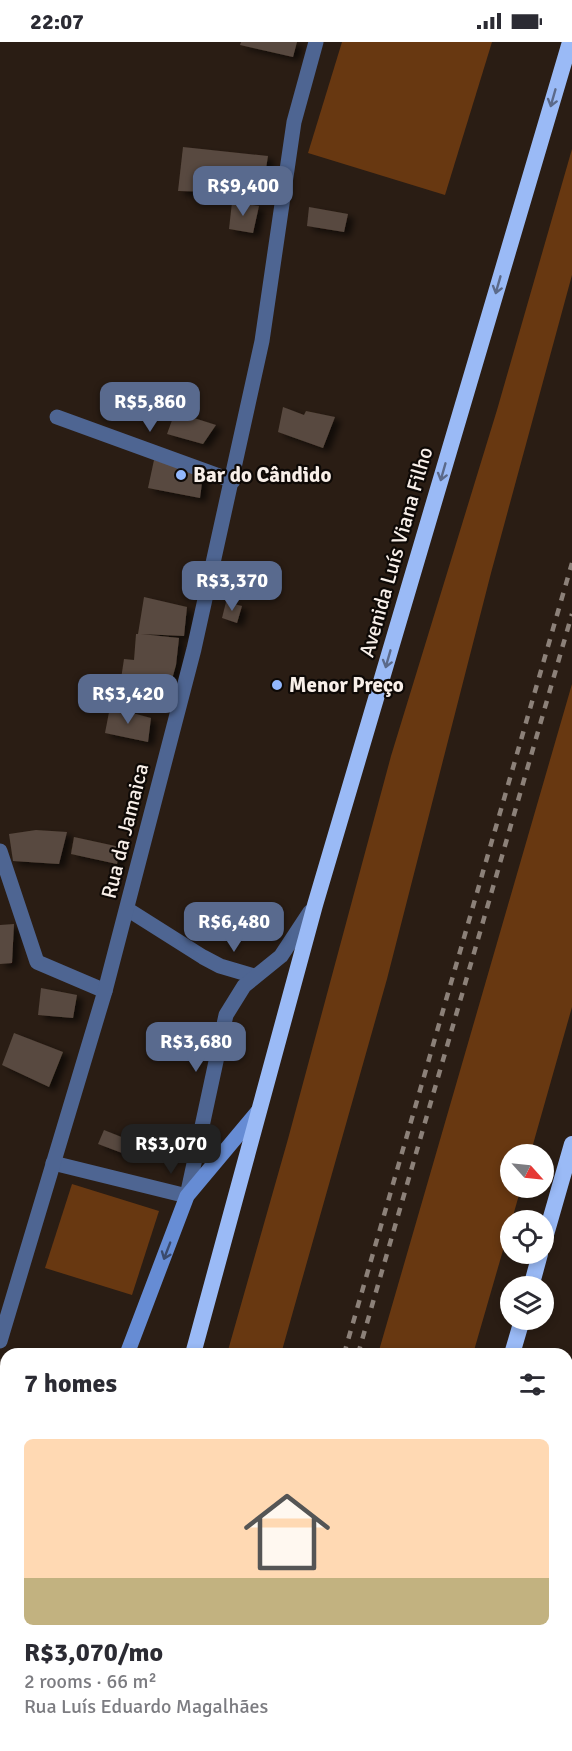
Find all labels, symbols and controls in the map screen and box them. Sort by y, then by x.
text: 22:07 [30,8,84,35]
one-way arrow [547,88,558,107]
pin: R$9,400 [188,166,298,217]
text: R$9,400 [207,173,279,198]
one-way arrow [492,275,503,294]
pin: R$5,860 [95,382,205,433]
text: R$5,860 [114,389,186,414]
street label: Avenida Luís Viana Filho [354,444,438,660]
place label: Bar do Cândido [193,462,331,488]
one-way arrow [437,462,448,481]
marker: Bar do Cândido [174,468,188,482]
pin: R$3,370 [177,561,287,612]
text: R$3,370 [196,568,268,593]
one-way arrow [382,649,393,668]
place label: Menor Preço [289,672,404,698]
pin: R$3,420 [73,674,183,725]
marker: Menor Preço [270,678,284,692]
text: R$3,420 [92,681,164,706]
street label: Rua da Jamaica [96,761,154,901]
pin: R$6,480 [179,902,289,953]
text: R$6,480 [198,909,270,934]
pin: R$3,680 [141,1022,251,1073]
text: R$3,680 [160,1029,232,1054]
pin: R$3,070 [116,1124,226,1175]
text: R$3,070 [135,1131,207,1156]
north arrow [500,1144,554,1198]
map controls [500,1144,554,1330]
button: locate [500,1210,554,1264]
one-way arrow [161,1241,172,1260]
button: layers [500,1276,554,1330]
text: 7 homes [24,1368,117,1400]
icon: filters [516,1368,549,1401]
icon: home [233,1478,341,1586]
text: R$3,070/mo [24,1637,163,1669]
text: 2 rooms · 66 m² [24,1669,157,1694]
text: Rua Luís Eduardo Magalhães [24,1694,268,1719]

